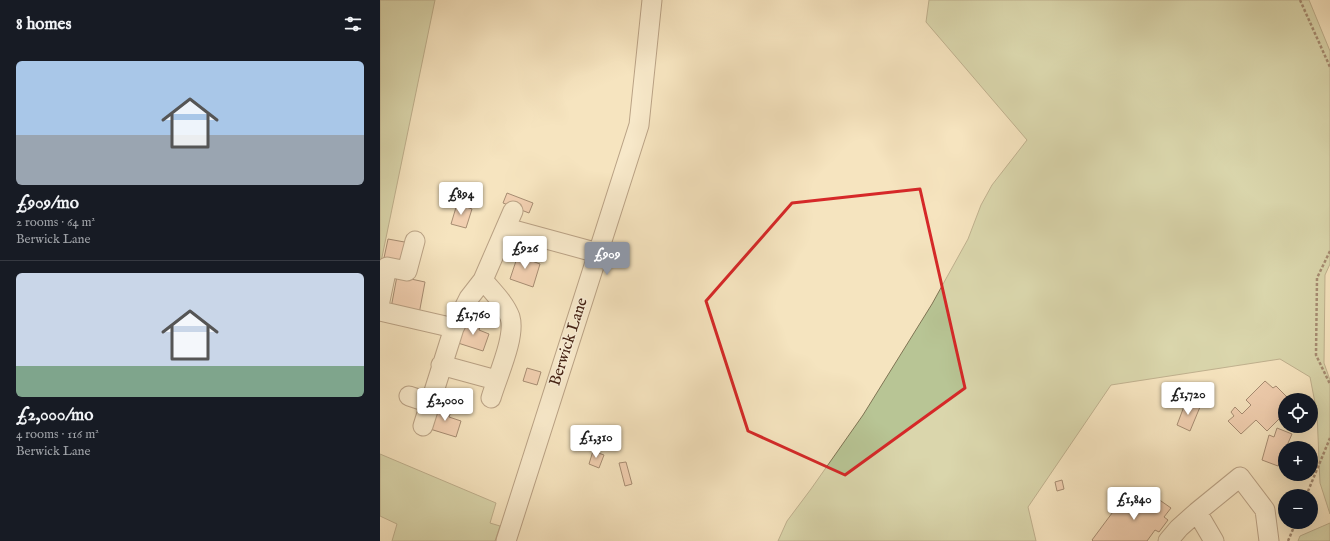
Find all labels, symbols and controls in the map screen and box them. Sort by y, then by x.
icon: filters [342,13,364,35]
text: 8 homes [16,14,71,35]
icon: home [154,87,226,159]
pin: £894 [437,182,485,216]
text: £894 [448,186,474,203]
text: £909/mo [16,193,79,214]
text: 2 rooms · 64 m² [16,214,95,231]
text: Berwick Lane [16,231,90,248]
pin: £926 [501,236,549,270]
text: £926 [512,240,538,257]
pin: £909 [583,242,631,276]
text: £909 [594,246,620,263]
street label: Berwick Lane [545,295,593,389]
icon: home [154,299,226,371]
pin: £1,760 [440,302,506,336]
text: £1,760 [456,306,490,323]
pin: £1,720 [1155,382,1221,416]
text: £1,720 [1170,386,1206,403]
pin: £2,000 [412,388,478,422]
text: £2,000 [426,392,464,409]
map controls [1278,393,1318,529]
button: locate [1278,393,1318,433]
text: £2,000/mo [16,405,93,426]
pin: £1,310 [563,425,629,459]
text: 4 rooms · 116 m² [16,426,99,443]
text: £1,310 [579,429,613,446]
button: + [1278,441,1318,481]
text: Berwick Lane [16,443,90,460]
pin: £1,840 [1101,487,1167,521]
button: − [1278,489,1318,529]
text: £1,840 [1116,491,1152,508]

